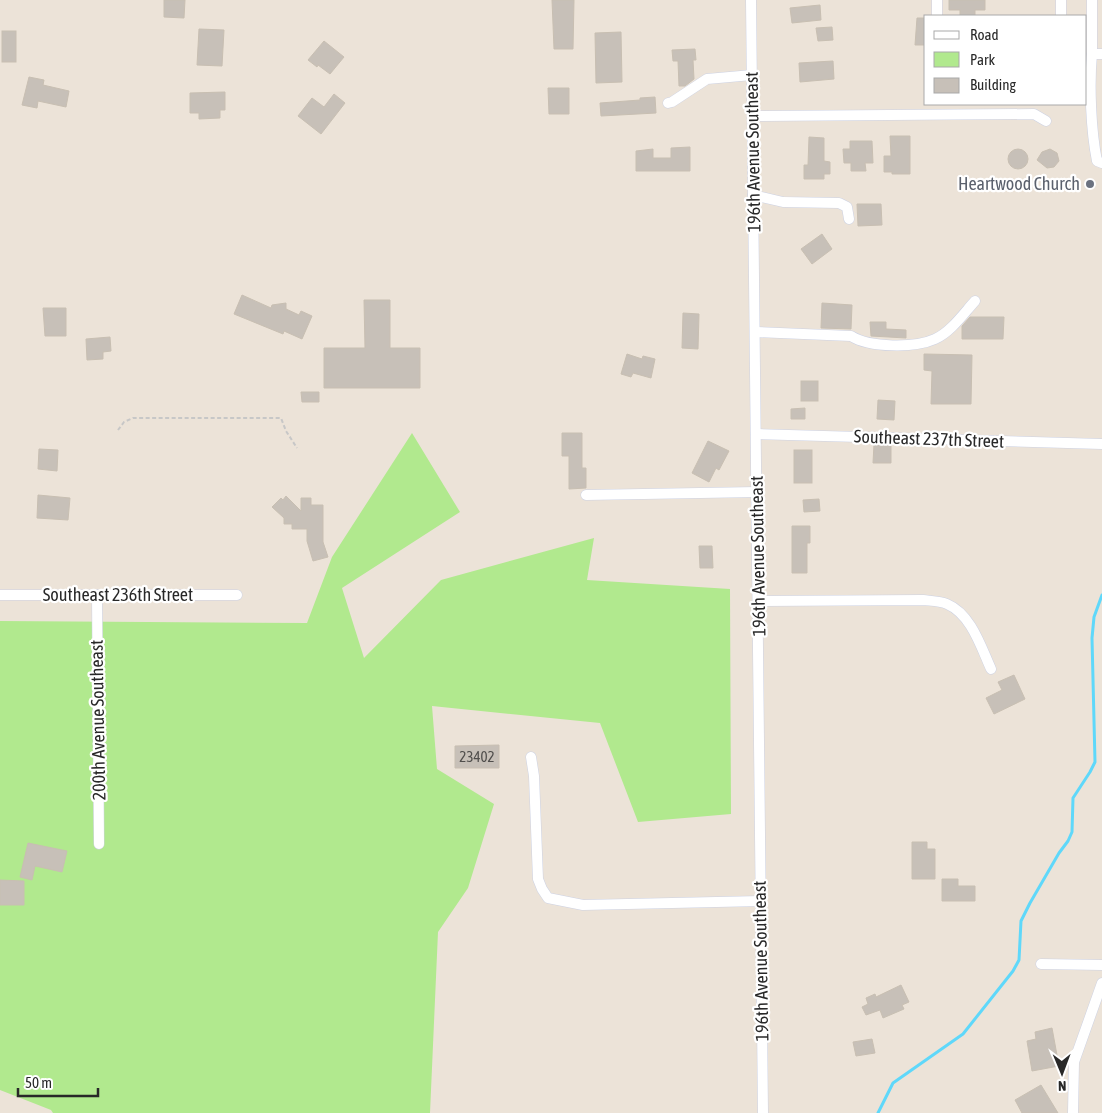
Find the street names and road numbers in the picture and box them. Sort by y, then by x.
street label: 196th Avenue Southeast [741,71,764,233]
street label: Southeast 237th Street [853,425,1005,452]
street label: 196th Avenue Southeast [746,475,769,637]
street label: Southeast 236th Street [43,584,193,605]
street label: 200th Avenue Southeast [86,639,109,801]
street label: 196th Avenue Southeast [749,880,772,1042]

